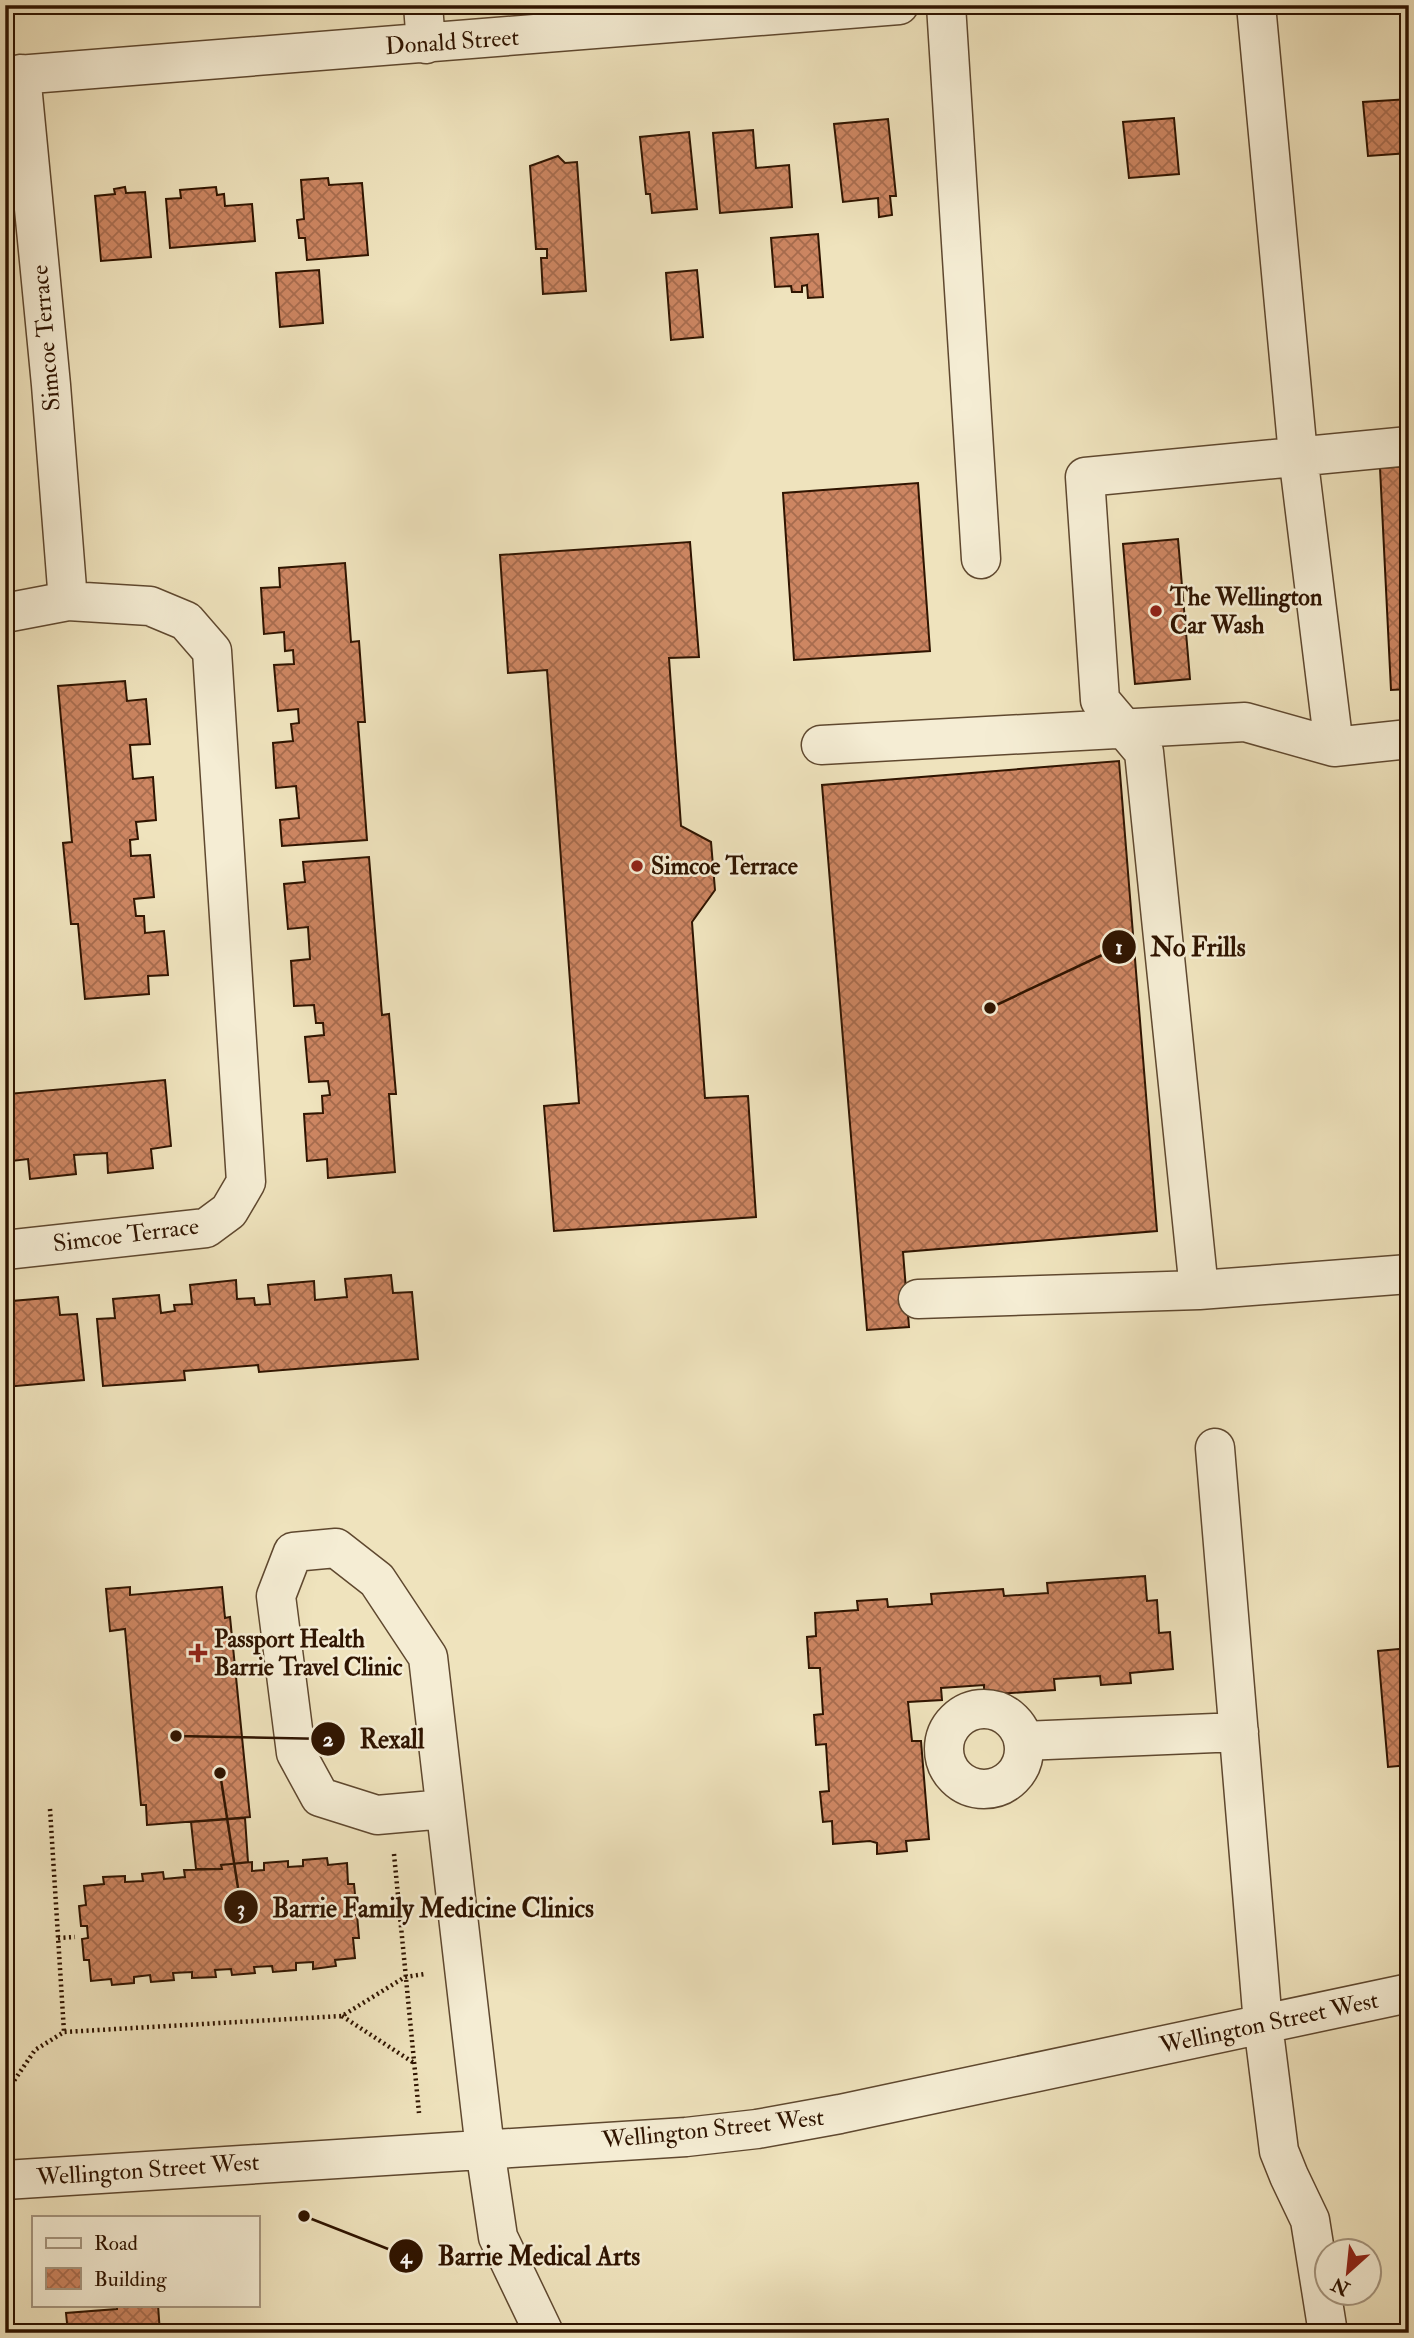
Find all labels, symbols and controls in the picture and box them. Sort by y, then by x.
street label: Donald Street [384,22,520,62]
street label: Simcoe Terrace [24,264,68,412]
place label: The Wellington Car Wash [1169,582,1323,641]
marker: The Wellington Car Wash [1148,603,1164,619]
place label: Simcoe Terrace [651,851,798,882]
marker: Simcoe Terrace [629,858,645,874]
callout: No Frills [1101,923,1260,970]
text: No Frills [1149,932,1246,964]
text: 1 [1115,934,1123,961]
street label: Simcoe Terrace [51,1211,201,1259]
place label: Passport Health Barrie Travel Clinic [214,1624,403,1683]
marker: Passport Health Barrie Travel Clinic [188,1643,208,1663]
callout: Rexall [311,1715,439,1762]
text: Rexall [360,1724,425,1756]
text: 2 [323,1726,334,1753]
callout: Barrie Family Medicine Clinics [223,1884,608,1931]
text: Barrie Family Medicine Clinics [272,1893,594,1926]
text: 3 [237,1895,245,1922]
street label: Wellington Street West [1156,1985,1382,2062]
street label: Wellington Street West [599,2102,826,2156]
street label: Wellington Street West [35,2147,261,2193]
legend [32,2216,259,2306]
text: Road [94,2230,139,2257]
callout: Barrie Medical Arts [389,2232,654,2279]
north arrow [1312,2236,1382,2306]
text: Barrie Medical Arts [438,2241,640,2273]
text: 4 [399,2243,413,2270]
text: Building [94,2266,167,2293]
text: N [1327,2271,1355,2301]

